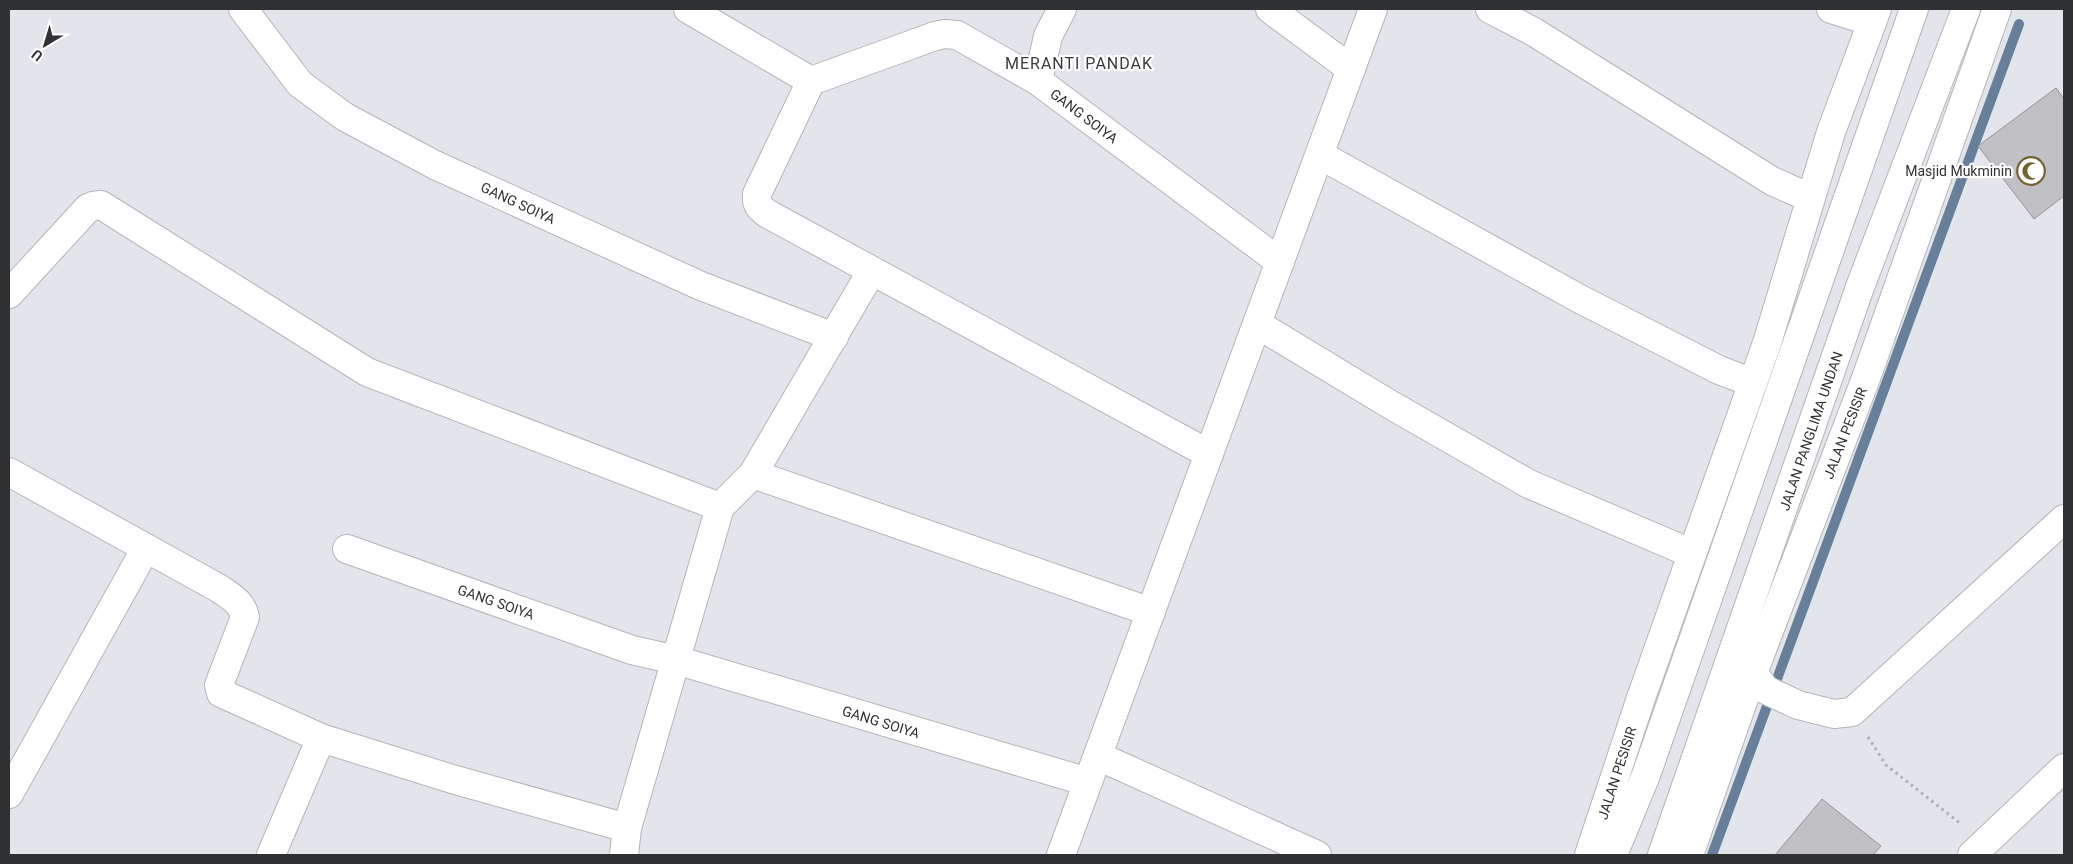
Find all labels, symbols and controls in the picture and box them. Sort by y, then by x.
north arrow [20,20,70,70]
text: U [28,46,46,64]
district label: MERANTI PANDAK [1005,54,1153,73]
street label: GANG SOIYA [1047,86,1121,146]
mosque icon: Masjid Mukminin [2016,156,2046,186]
place label: Masjid Mukminin [1905,163,2012,179]
street label: GANG SOIYA [478,179,558,227]
street label: JALAN PANGLIMA UNDAN [1776,349,1846,513]
street label: JALAN PESISIR [1820,385,1870,481]
street label: GANG SOIYA [456,581,536,623]
street label: GANG SOIYA [840,703,922,741]
street label: JALAN PESISIR [1594,724,1640,821]

